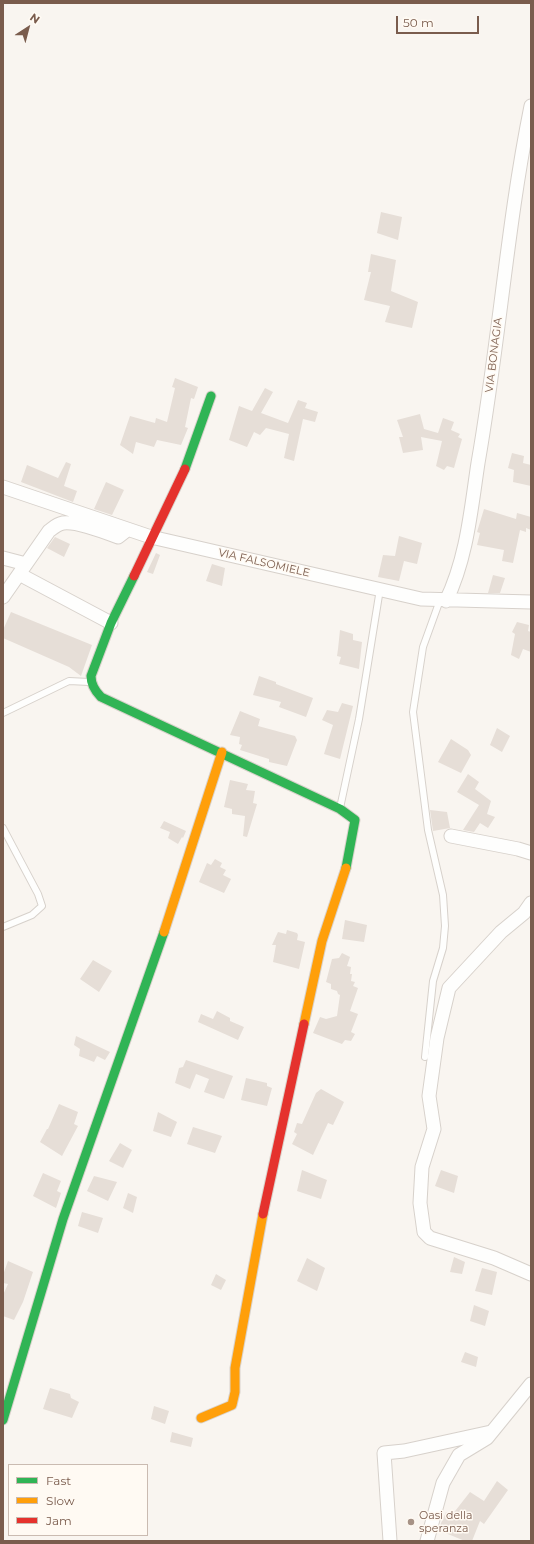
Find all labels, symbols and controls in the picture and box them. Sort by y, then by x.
north arrow [8,8,48,48]
scale bar [398,8,481,34]
text: N [27,10,43,27]
text: 50 m [403,15,434,30]
street label: VIA BONAGIA [483,317,505,393]
street label: VIA FALSOMIELE [217,546,311,580]
legend [8,1464,148,1536]
text: Fast [46,1473,71,1488]
text: Slow [46,1493,75,1508]
place label: Oasi della speranza [419,1509,472,1535]
text: Jam [46,1513,72,1528]
marker: Oasi della speranza [406,1517,416,1527]

